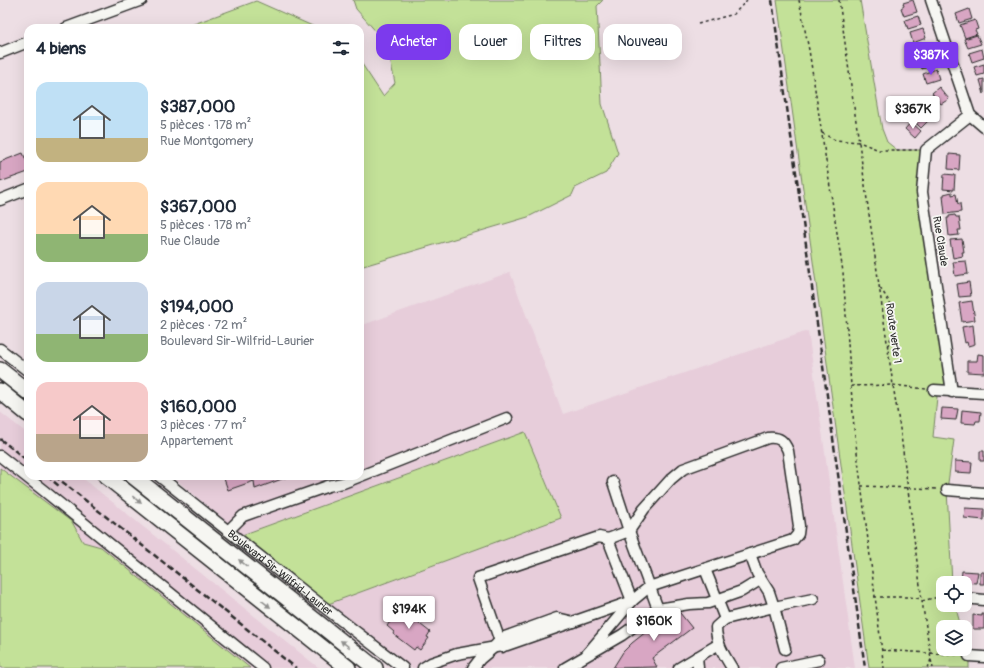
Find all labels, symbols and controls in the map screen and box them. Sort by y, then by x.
chip: Acheter [376,24,451,60]
chip: Louer [459,24,522,60]
chip: Filtres [530,24,595,60]
chip: Nouveau [603,24,682,60]
icon: filters [330,37,352,59]
text: 4 biens [36,38,86,59]
pin: $387K [903,42,959,76]
text: $387K [913,47,949,63]
text: $387,000 [160,96,235,117]
pin: $367K [885,96,941,130]
icon: home [68,98,116,146]
text: $367K [895,101,931,117]
text: 5 pièces · 178 m² [160,117,251,133]
text: Rue Montgomery [160,133,253,149]
text: $367,000 [160,196,237,217]
icon: home [68,198,116,246]
street label: Rue Claude [930,215,951,268]
text: 5 pièces · 178 m² [160,217,251,233]
text: Rue Claude [160,233,220,249]
text: $194,000 [160,296,234,317]
icon: home [68,298,116,346]
street label: Route verte 1 [883,302,904,364]
text: 2 pièces · 72 m² [160,317,247,333]
text: Boulevard Sir-Wilfrid-Laurier [160,333,314,349]
text: $160,000 [160,396,237,417]
icon: home [68,398,116,446]
text: 3 pièces · 77 m² [160,417,247,433]
text: Appartement [160,433,233,449]
one-way arrow [131,496,142,505]
street label: Boulevard Sir-Wilfrid-Laurier [225,527,335,619]
one-way arrow [237,559,248,568]
map controls [936,576,972,656]
button: locate [936,576,972,612]
pin: $194K [381,596,437,630]
one-way arrow [261,599,271,607]
text: $194K [392,601,426,617]
pin: $160K [626,608,682,642]
text: $160K [636,613,672,629]
button: layers [936,620,972,656]
one-way arrow [339,640,350,648]

